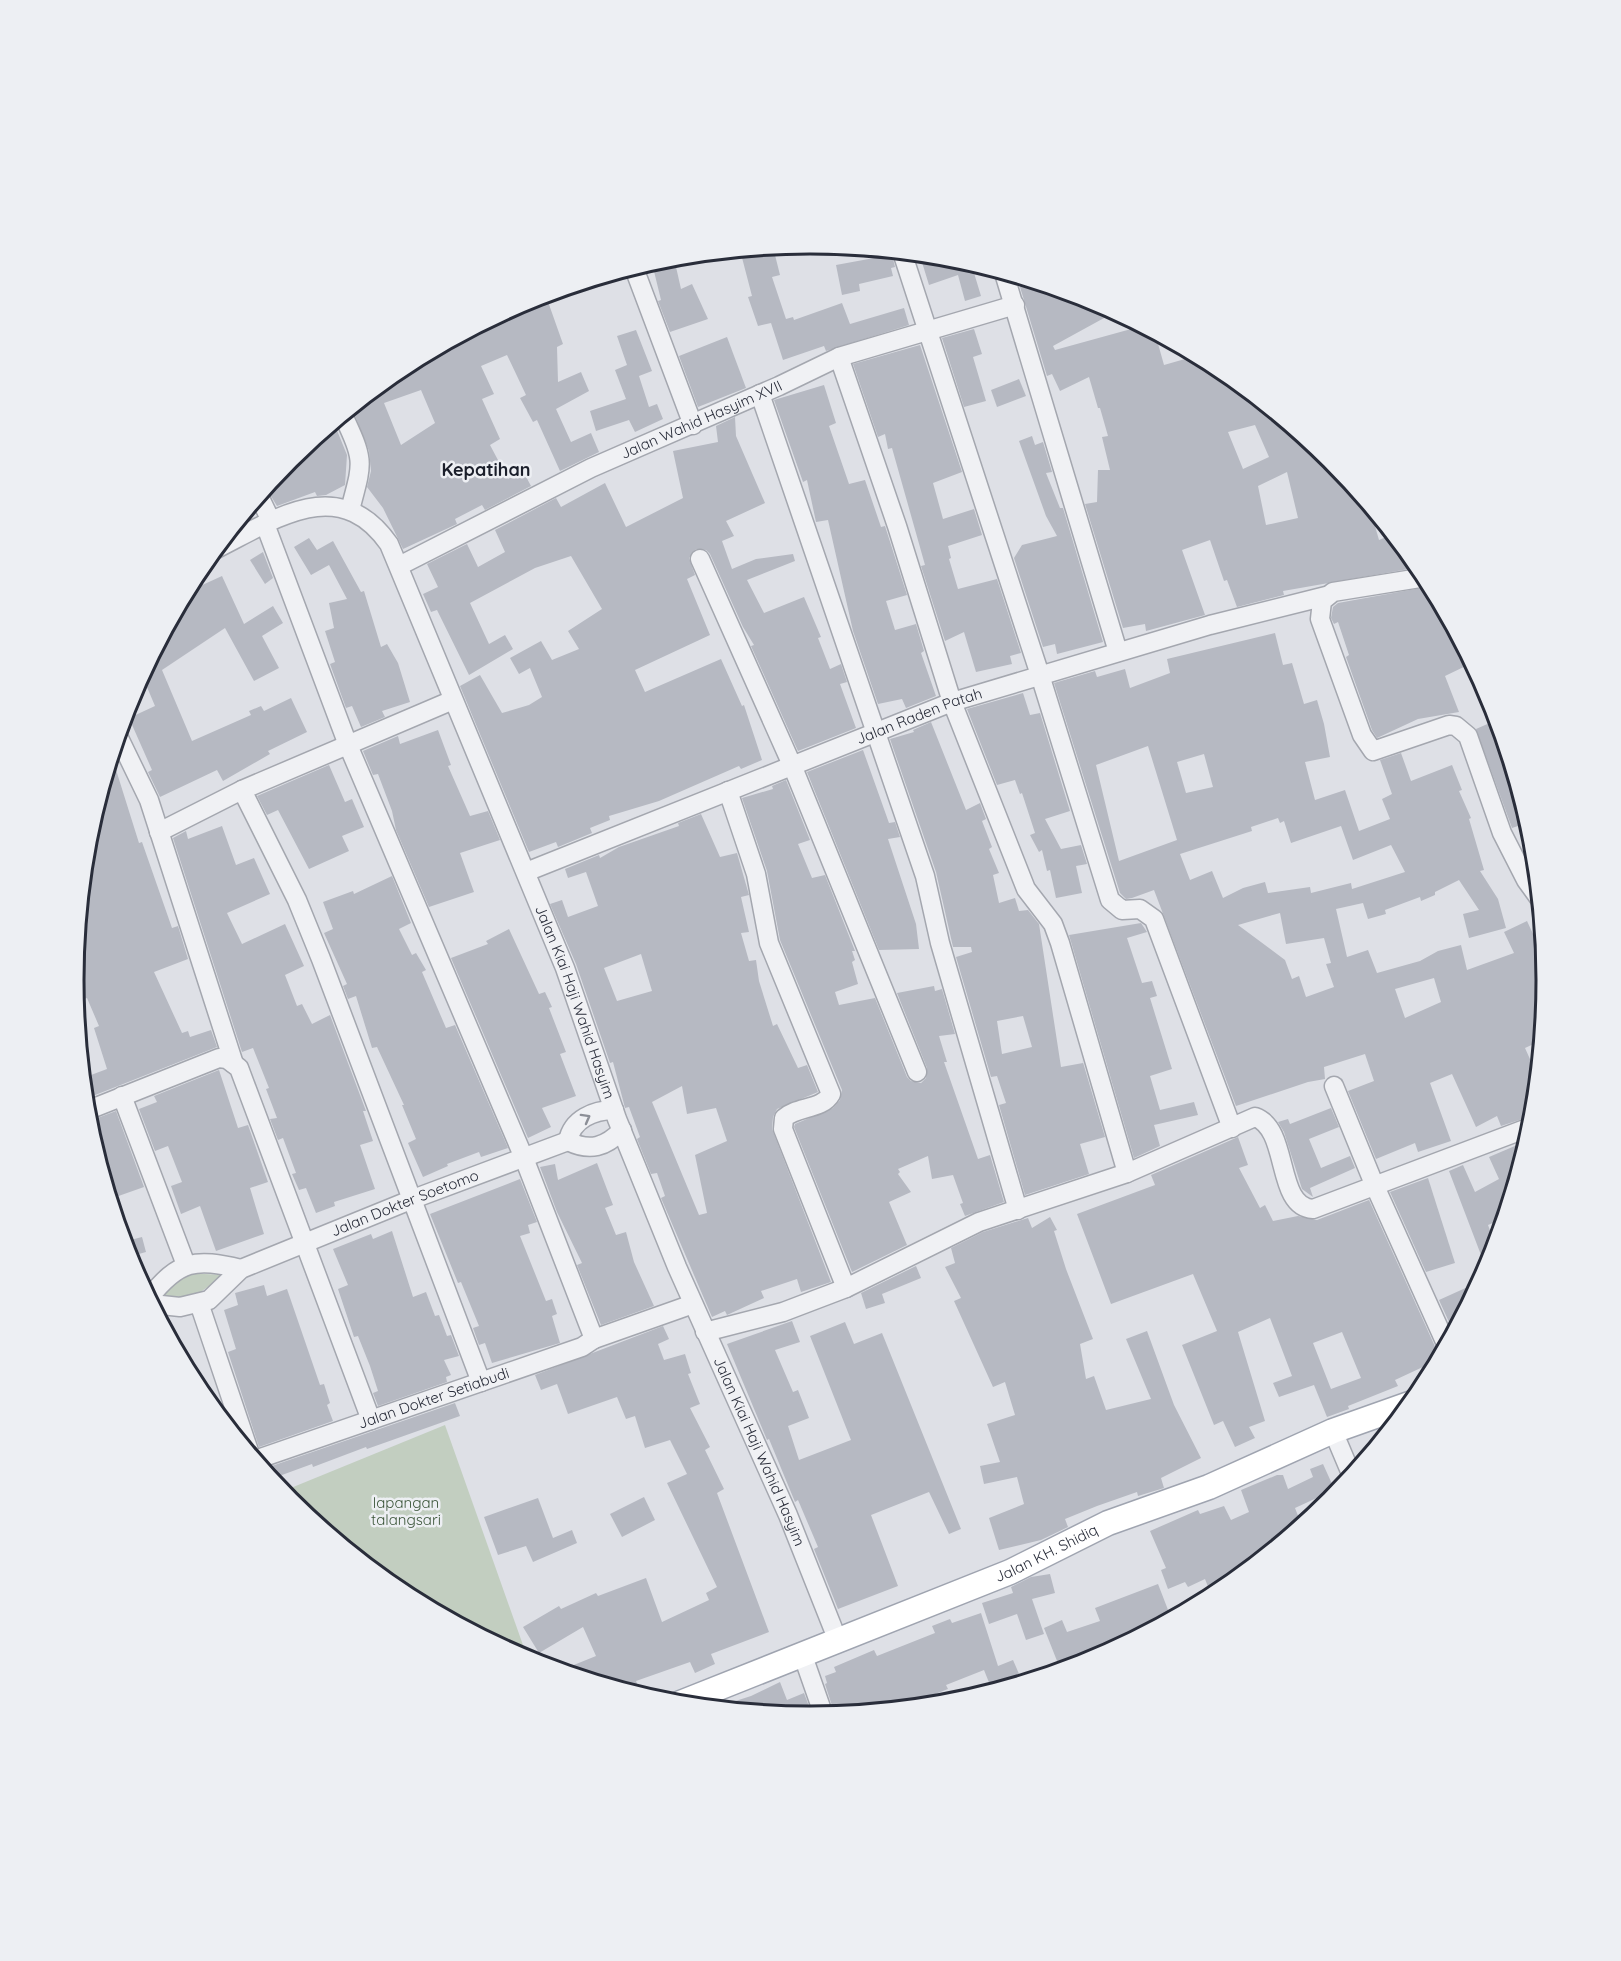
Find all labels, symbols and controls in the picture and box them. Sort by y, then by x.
street label: Jalan Wahid Hasyim XVII [617,376,785,463]
district label: Kepatihan [442,458,530,481]
street label: Jalan Raden Patah [853,684,984,748]
street label: Jalan Kiai Haji Wahid Hasyim [531,902,619,1101]
one-way arrow [579,1114,590,1125]
street label: Jalan Dokter Soetomo [328,1165,481,1240]
street label: Jalan Kiai Haji Wahid Hasyim [709,1354,809,1549]
street label: Jalan Dokter Setiabudi [355,1363,512,1433]
park label: lapangan talangsari [371,1493,441,1529]
street label: Jalan KH. Shidiq [992,1520,1101,1586]

